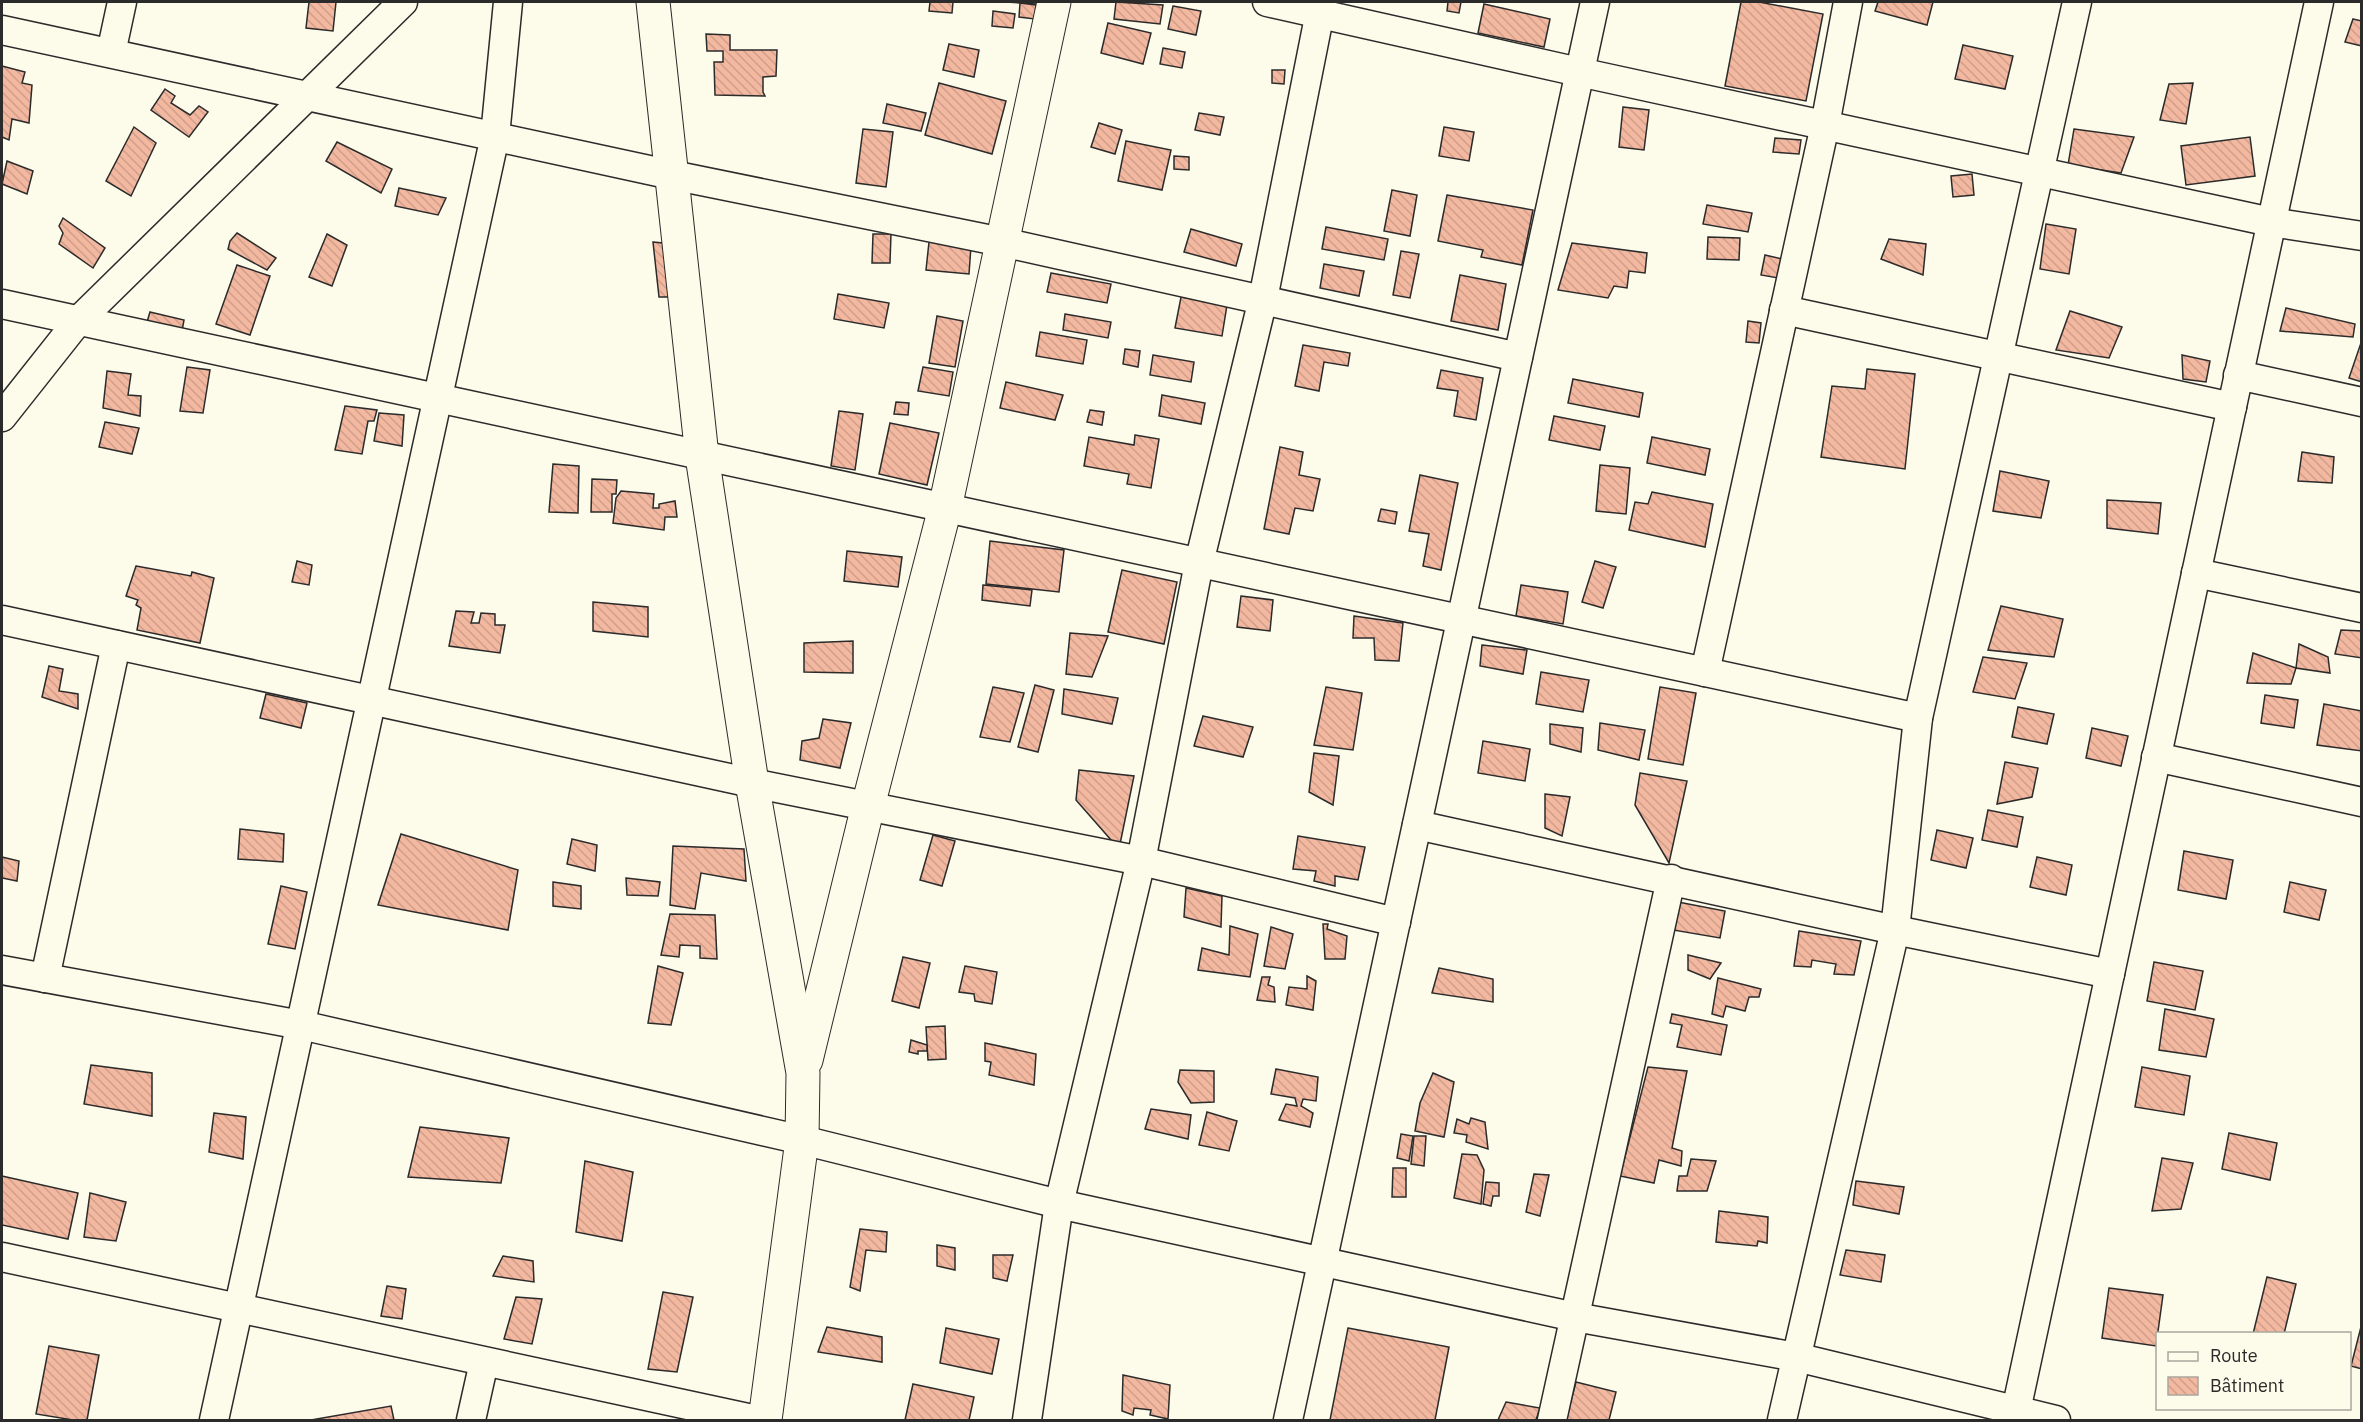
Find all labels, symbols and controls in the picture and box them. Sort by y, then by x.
legend [2156,1332,2351,1410]
text: Route [2210,1344,2258,1367]
text: Bâtiment [2210,1374,2284,1397]

